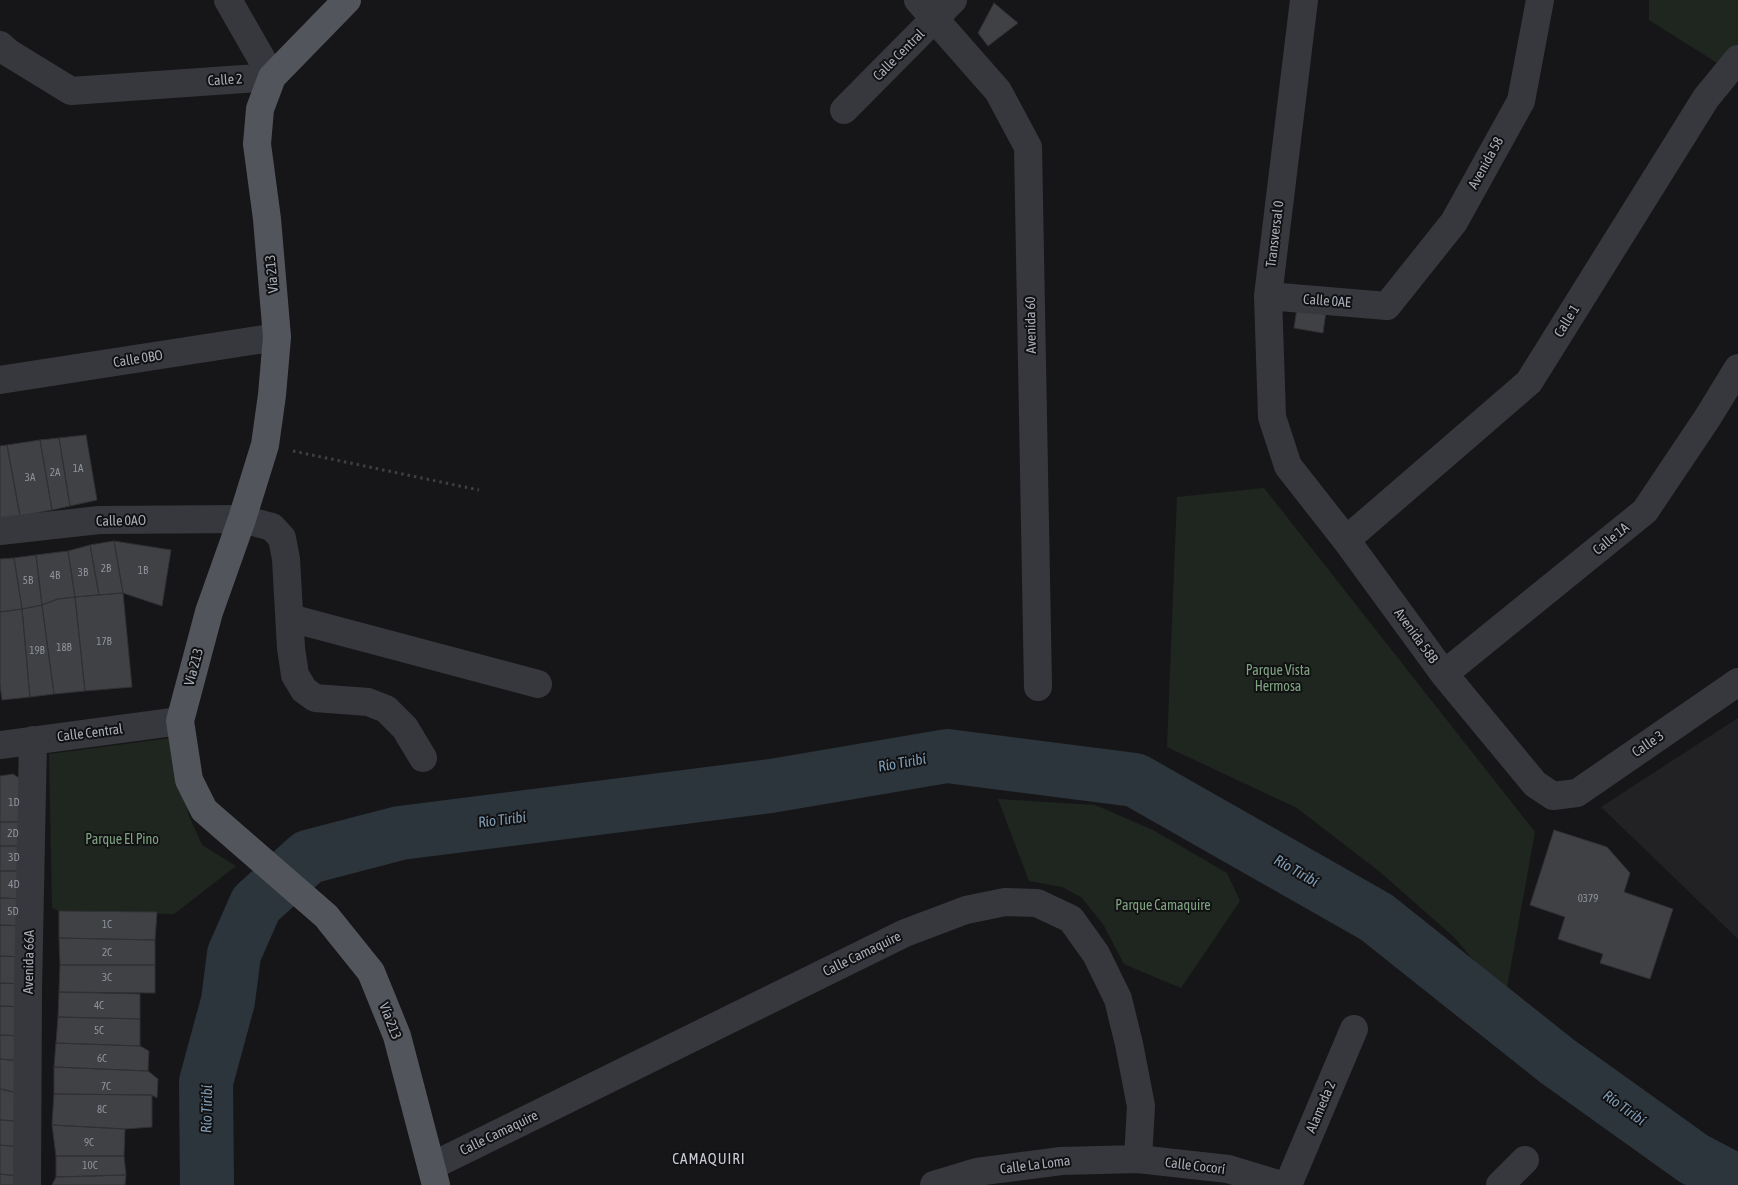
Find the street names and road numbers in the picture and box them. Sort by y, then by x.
street label: Calle Central [870,26,928,84]
street label: Calle 2 [207,70,243,90]
street label: Avenida 58 [1465,134,1507,192]
street label: Transversal 0 [1263,200,1287,268]
street label: Vía 213 [262,254,282,294]
street label: Calle 0AE [1303,291,1351,311]
street label: Avenida 60 [1022,296,1040,354]
street label: Calle 1 [1551,302,1583,340]
street label: Calle 0BO [112,347,164,371]
street label: Calle 0AO [96,512,146,530]
street label: Calle 1A [1589,519,1633,559]
street label: Avenida 58B [1390,605,1442,667]
street label: Vía 213 [181,646,207,688]
street label: Calle Central [56,721,124,745]
street label: Calle 3 [1629,727,1667,761]
street label: Calle Camaquire [820,928,904,980]
street label: Avenida 66A [20,930,38,994]
street label: Vía 213 [375,1000,405,1042]
street label: Alameda 2 [1303,1078,1339,1136]
street label: Calle Camaquire [457,1107,541,1159]
street label: Calle La Loma [999,1152,1071,1178]
street label: Calle Cocorí [1164,1154,1226,1178]

